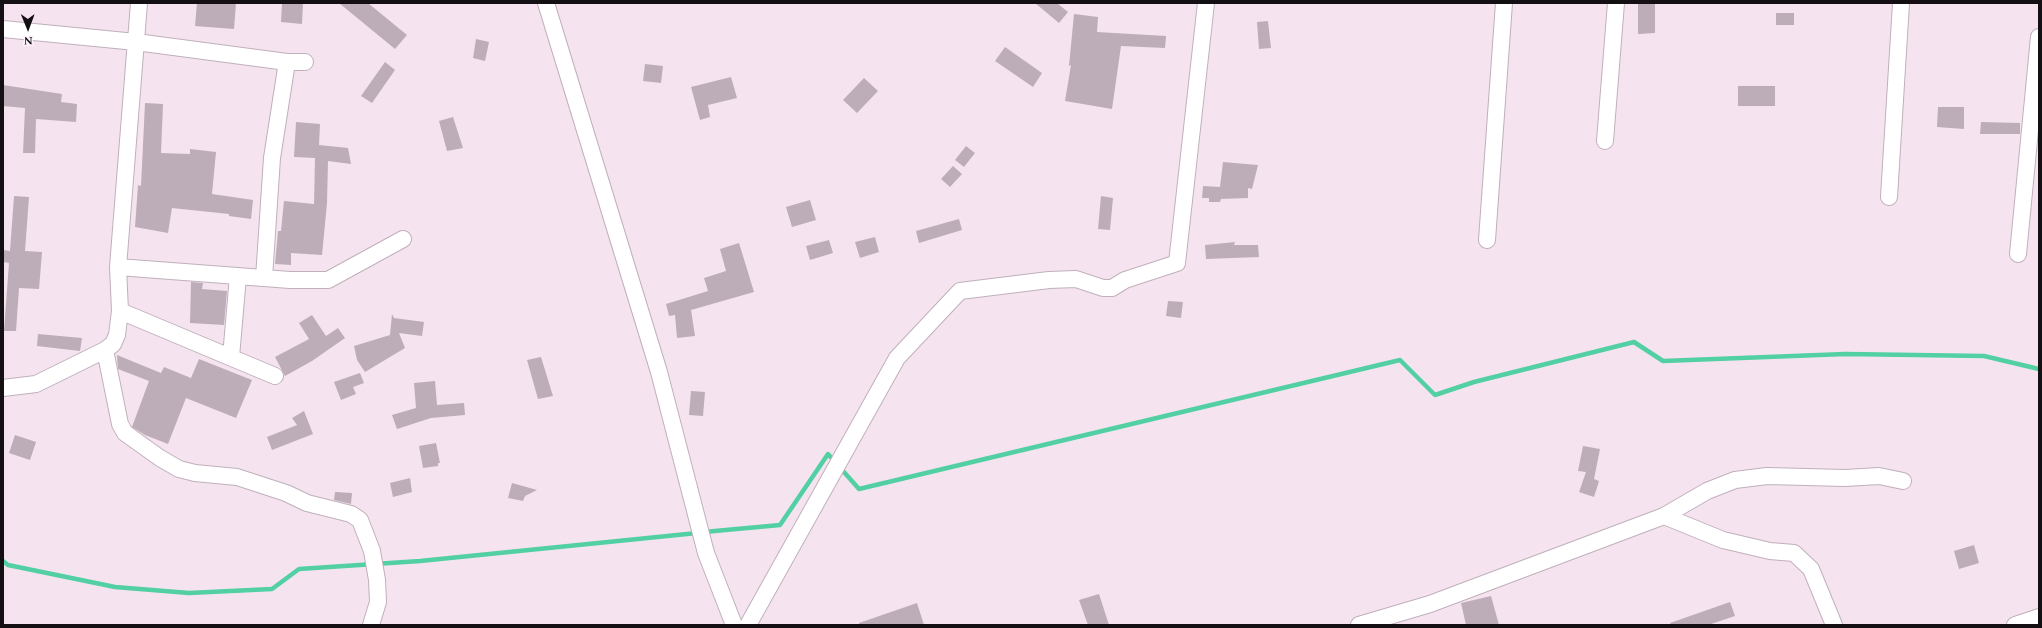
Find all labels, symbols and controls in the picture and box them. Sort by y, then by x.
north arrow [8,8,48,48]
text: N [24,32,33,49]

